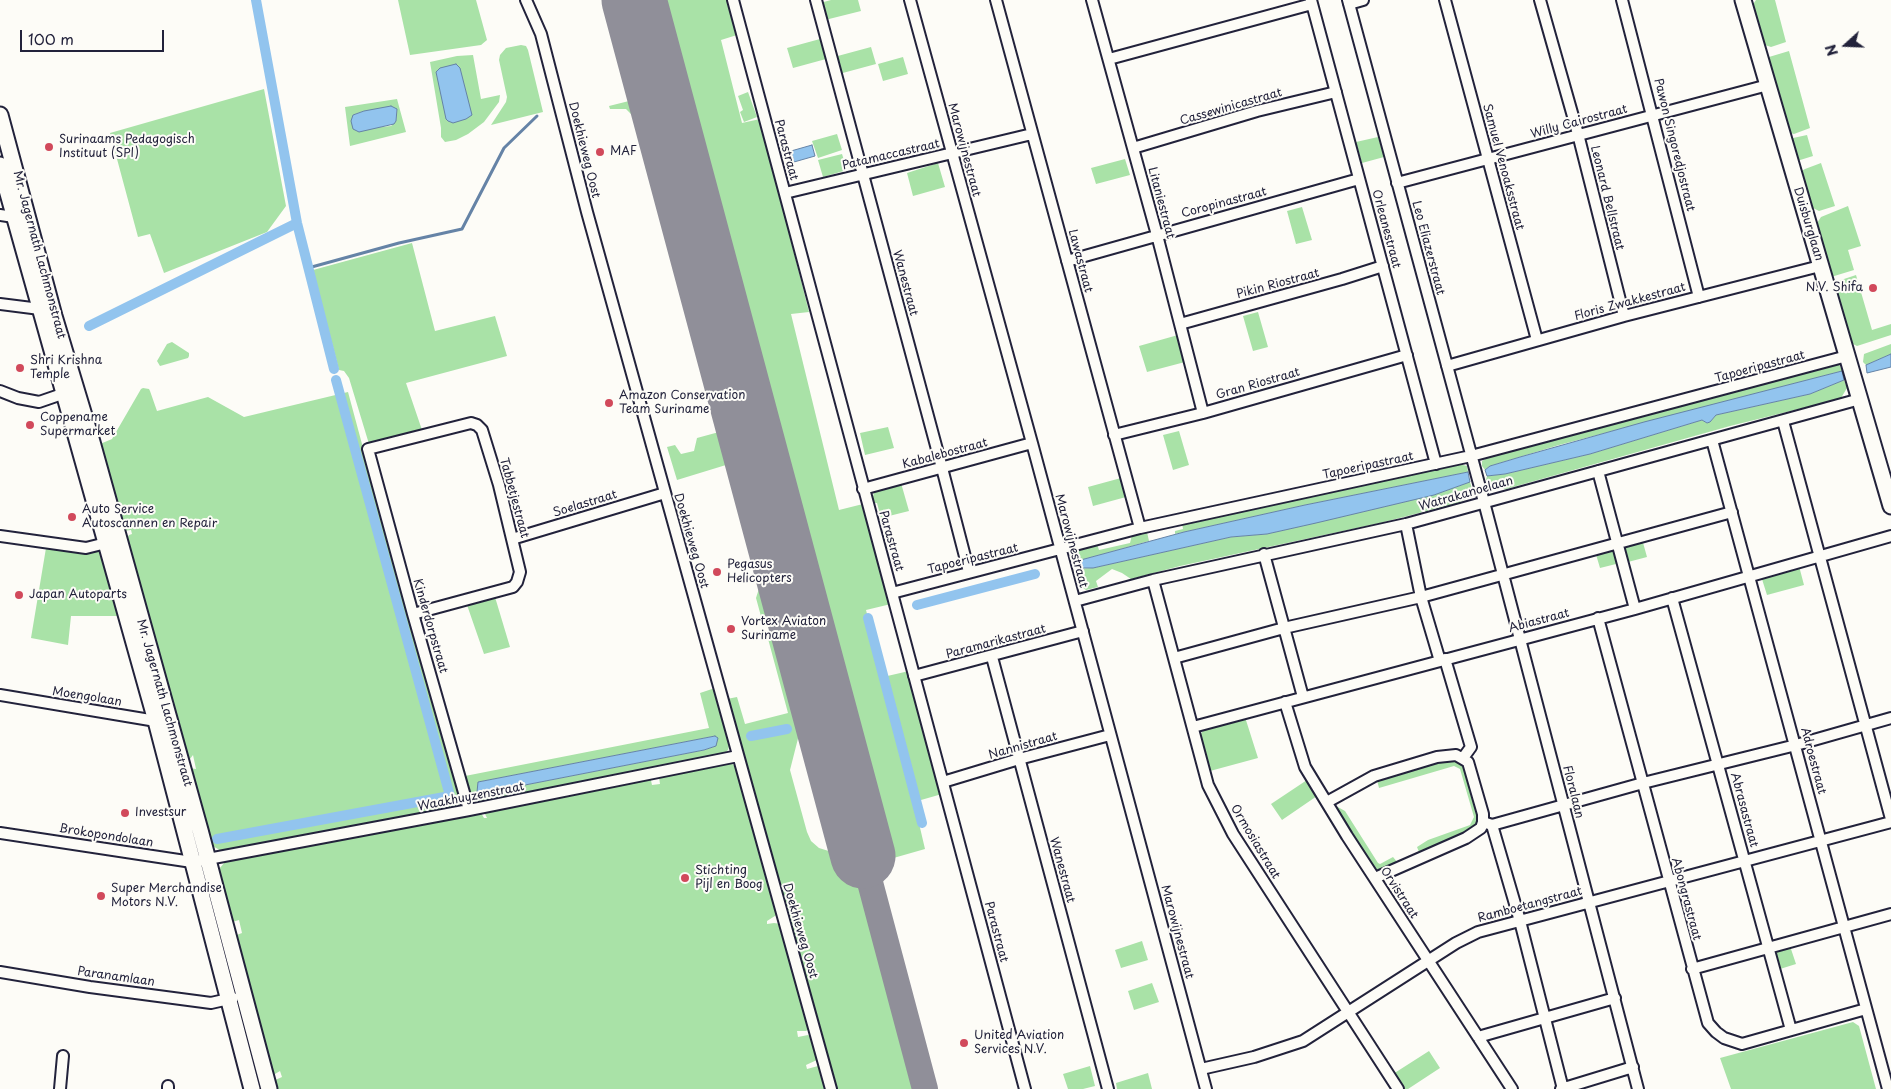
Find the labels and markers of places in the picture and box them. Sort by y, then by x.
place label: Surinaams Pedagogisch Instituut (SPI) [59,133,195,161]
marker: Surinaams Pedagogisch Instituut (SPI) [43,141,55,153]
place label: MAF [610,145,637,159]
marker: MAF [594,146,606,158]
place label: N.V. Shifa [1806,281,1863,295]
marker: N.V. Shifa [1867,282,1879,294]
place label: Shri Krishna Temple [30,354,102,382]
marker: Shri Krishna Temple [14,362,26,374]
place label: Amazon Conservation Team Suriname [619,389,745,417]
marker: Amazon Conservation Team Suriname [603,397,615,409]
place label: Coppename Supermarket [40,411,115,439]
marker: Coppename Supermarket [24,419,36,431]
place label: Auto Service Autoscannen en Repair [82,503,217,531]
marker: Auto Service Autoscannen en Repair [66,511,78,523]
place label: Pegasus Helicopters [727,558,792,586]
marker: Pegasus Helicopters [711,566,723,578]
place label: Japan Autoparts [29,588,127,602]
marker: Japan Autoparts [13,589,25,601]
place label: Vortex Aviaton Suriname [741,615,826,643]
marker: Vortex Aviaton Suriname [725,623,737,635]
place label: Investsur [135,806,186,820]
marker: Investsur [119,807,131,819]
place label: Stichting Pijl en Boog [695,864,763,892]
marker: Stichting Pijl en Boog [679,872,691,884]
place label: Super Merchandise Motors N.V. [111,882,222,910]
marker: Super Merchandise Motors N.V. [95,890,107,902]
place label: United Aviation Services N.V. [974,1029,1064,1057]
marker: United Aviation Services N.V. [958,1037,970,1049]

